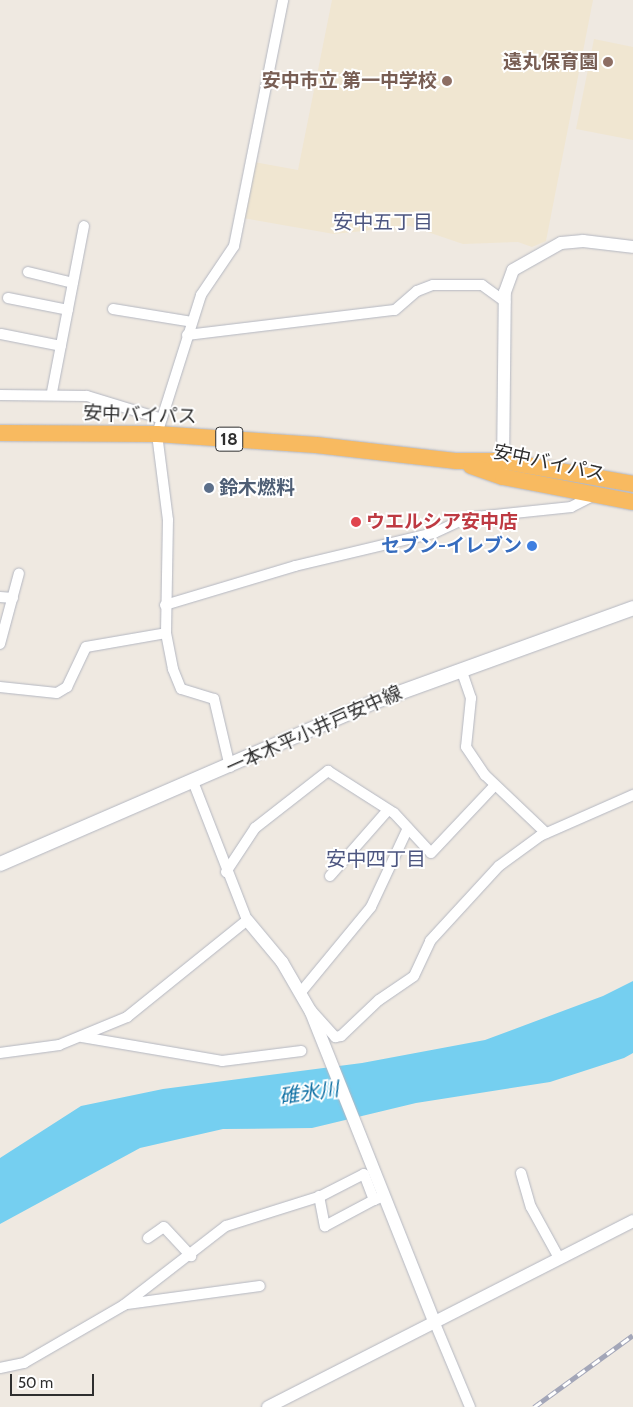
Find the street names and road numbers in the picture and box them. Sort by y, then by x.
street label: 安中バイパス [83,402,197,428]
road number: 18 [214,424,244,454]
street label: 安中バイパス [491,440,607,486]
street label: 一本木平小井戸安中線 [223,681,405,779]

